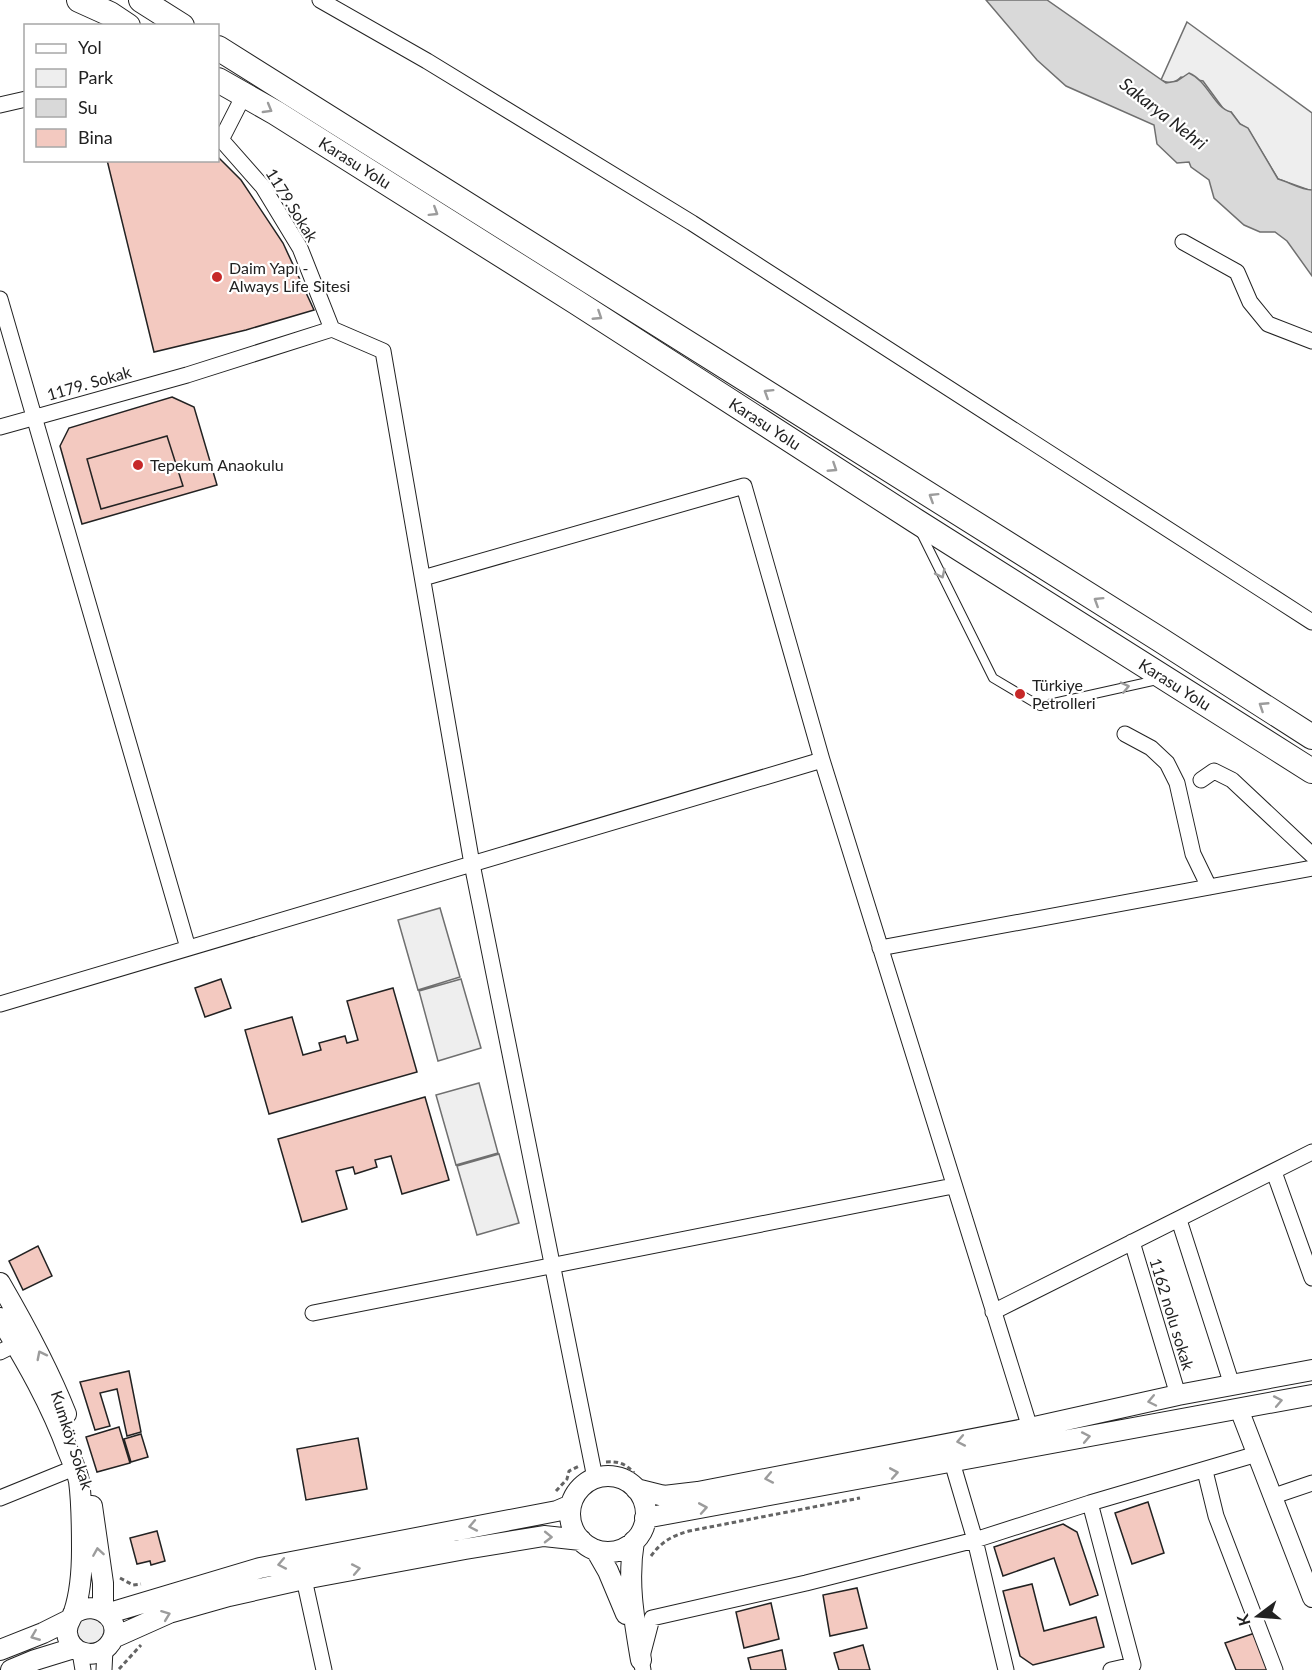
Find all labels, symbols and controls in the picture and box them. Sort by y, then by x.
legend [24,24,219,162]
text: Yol [78,36,102,58]
text: Park [78,66,114,88]
water label: Sakarya Nehri [1116,72,1212,154]
text: Su [78,96,98,118]
one-way arrow [262,102,272,113]
text: Bina [78,126,113,148]
street label: Karasu Yolu [316,133,395,192]
street label: 1179.Sokak [262,165,323,246]
one-way arrow [427,205,438,216]
place label: Daim Yapı - Always Life Sitesi [229,258,350,295]
marker: Daim Yapı - Always Life Sitesi [210,270,224,284]
one-way arrow [592,309,603,320]
street label: 1179. Sokak [44,361,134,404]
one-way arrow [764,389,774,401]
street label: Karasu Yolu [726,393,805,453]
place label: Tepekum Anaokulu [150,455,284,474]
marker: Tepekum Anaokulu [131,458,145,472]
one-way arrow [826,461,837,472]
one-way arrow [929,493,940,504]
one-way arrow [934,567,946,578]
one-way arrow [1094,597,1105,608]
street label: Karasu Yolu [1136,654,1215,714]
place label: Türkiye Petrolleri [1032,675,1096,712]
one-way arrow [1120,681,1130,694]
marker: Türkiye Petrolleri [1013,687,1027,701]
one-way arrow [1259,701,1269,713]
street label: 1162 nolu sokak [1146,1256,1199,1373]
one-way arrow [36,1351,48,1362]
street label: Kumköy Sokak [48,1388,98,1492]
one-way arrow [1147,1394,1157,1407]
one-way arrow [1272,1395,1282,1408]
one-way arrow [1081,1431,1091,1444]
one-way arrow [956,1434,966,1447]
one-way arrow [889,1467,899,1480]
one-way arrow [765,1471,775,1484]
one-way arrow [697,1502,707,1515]
one-way arrow [469,1519,479,1532]
one-way arrow [543,1531,552,1543]
one-way arrow [93,1548,105,1557]
one-way arrow [277,1556,287,1569]
one-way arrow [350,1563,360,1576]
north arrow [1228,1586,1288,1646]
one-way arrow [160,1609,171,1622]
text: K [1232,1611,1254,1628]
one-way arrow [30,1629,41,1641]

